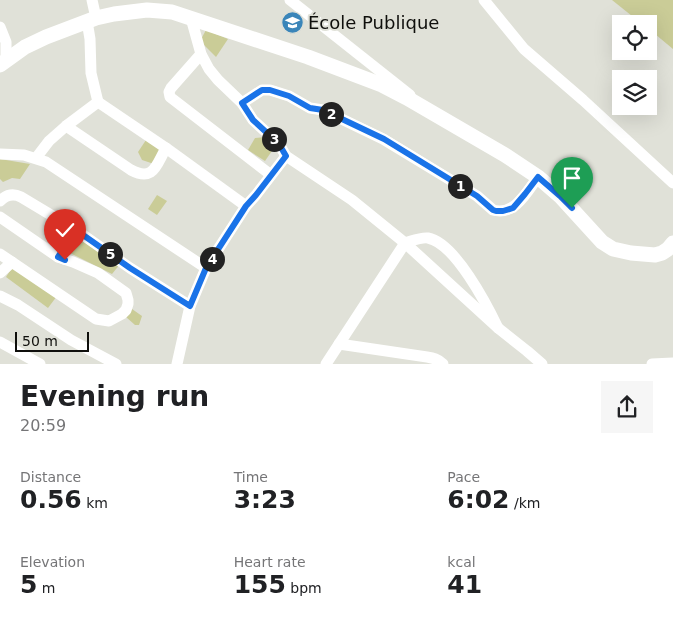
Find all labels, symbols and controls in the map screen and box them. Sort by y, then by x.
school or university icon: École Publique [280,10,304,34]
place label: École Publique [308,12,439,33]
map controls [612,15,657,115]
button: locate [612,15,657,60]
button: layers [612,70,657,115]
pin: 2 [318,102,344,126]
text: 2 [327,106,336,122]
pin: 3 [262,126,286,152]
text: 3 [270,131,279,147]
pin [551,157,593,208]
icon: arrive [558,164,586,192]
pin: 1 [448,174,472,198]
text: 1 [456,178,465,194]
pin [44,209,86,260]
icon: check [51,216,79,244]
pin: 5 [98,242,122,266]
text: 5 [106,246,115,262]
pin: 4 [200,246,224,272]
text: 4 [208,251,217,267]
scale bar [15,329,89,352]
text: 50 m [22,333,58,349]
text: Evening run [20,380,209,413]
button: share [601,381,653,433]
text: 20:59 [20,416,66,435]
text: Distance [20,469,81,485]
text: Time [234,469,268,485]
text: Pace [447,469,480,485]
text: 0.56 [20,485,82,514]
text: 3:23 [234,485,296,514]
text: 6:02 [447,485,510,514]
text: km [82,495,108,511]
text: /km [510,495,540,511]
text: Elevation [20,554,85,570]
text: Heart rate [234,554,306,570]
text: kcal [447,554,476,570]
text: 5 [20,570,37,599]
text: 155 [234,570,286,599]
text: 41 [447,570,482,599]
text: m [37,580,56,596]
text: bpm [286,580,322,596]

